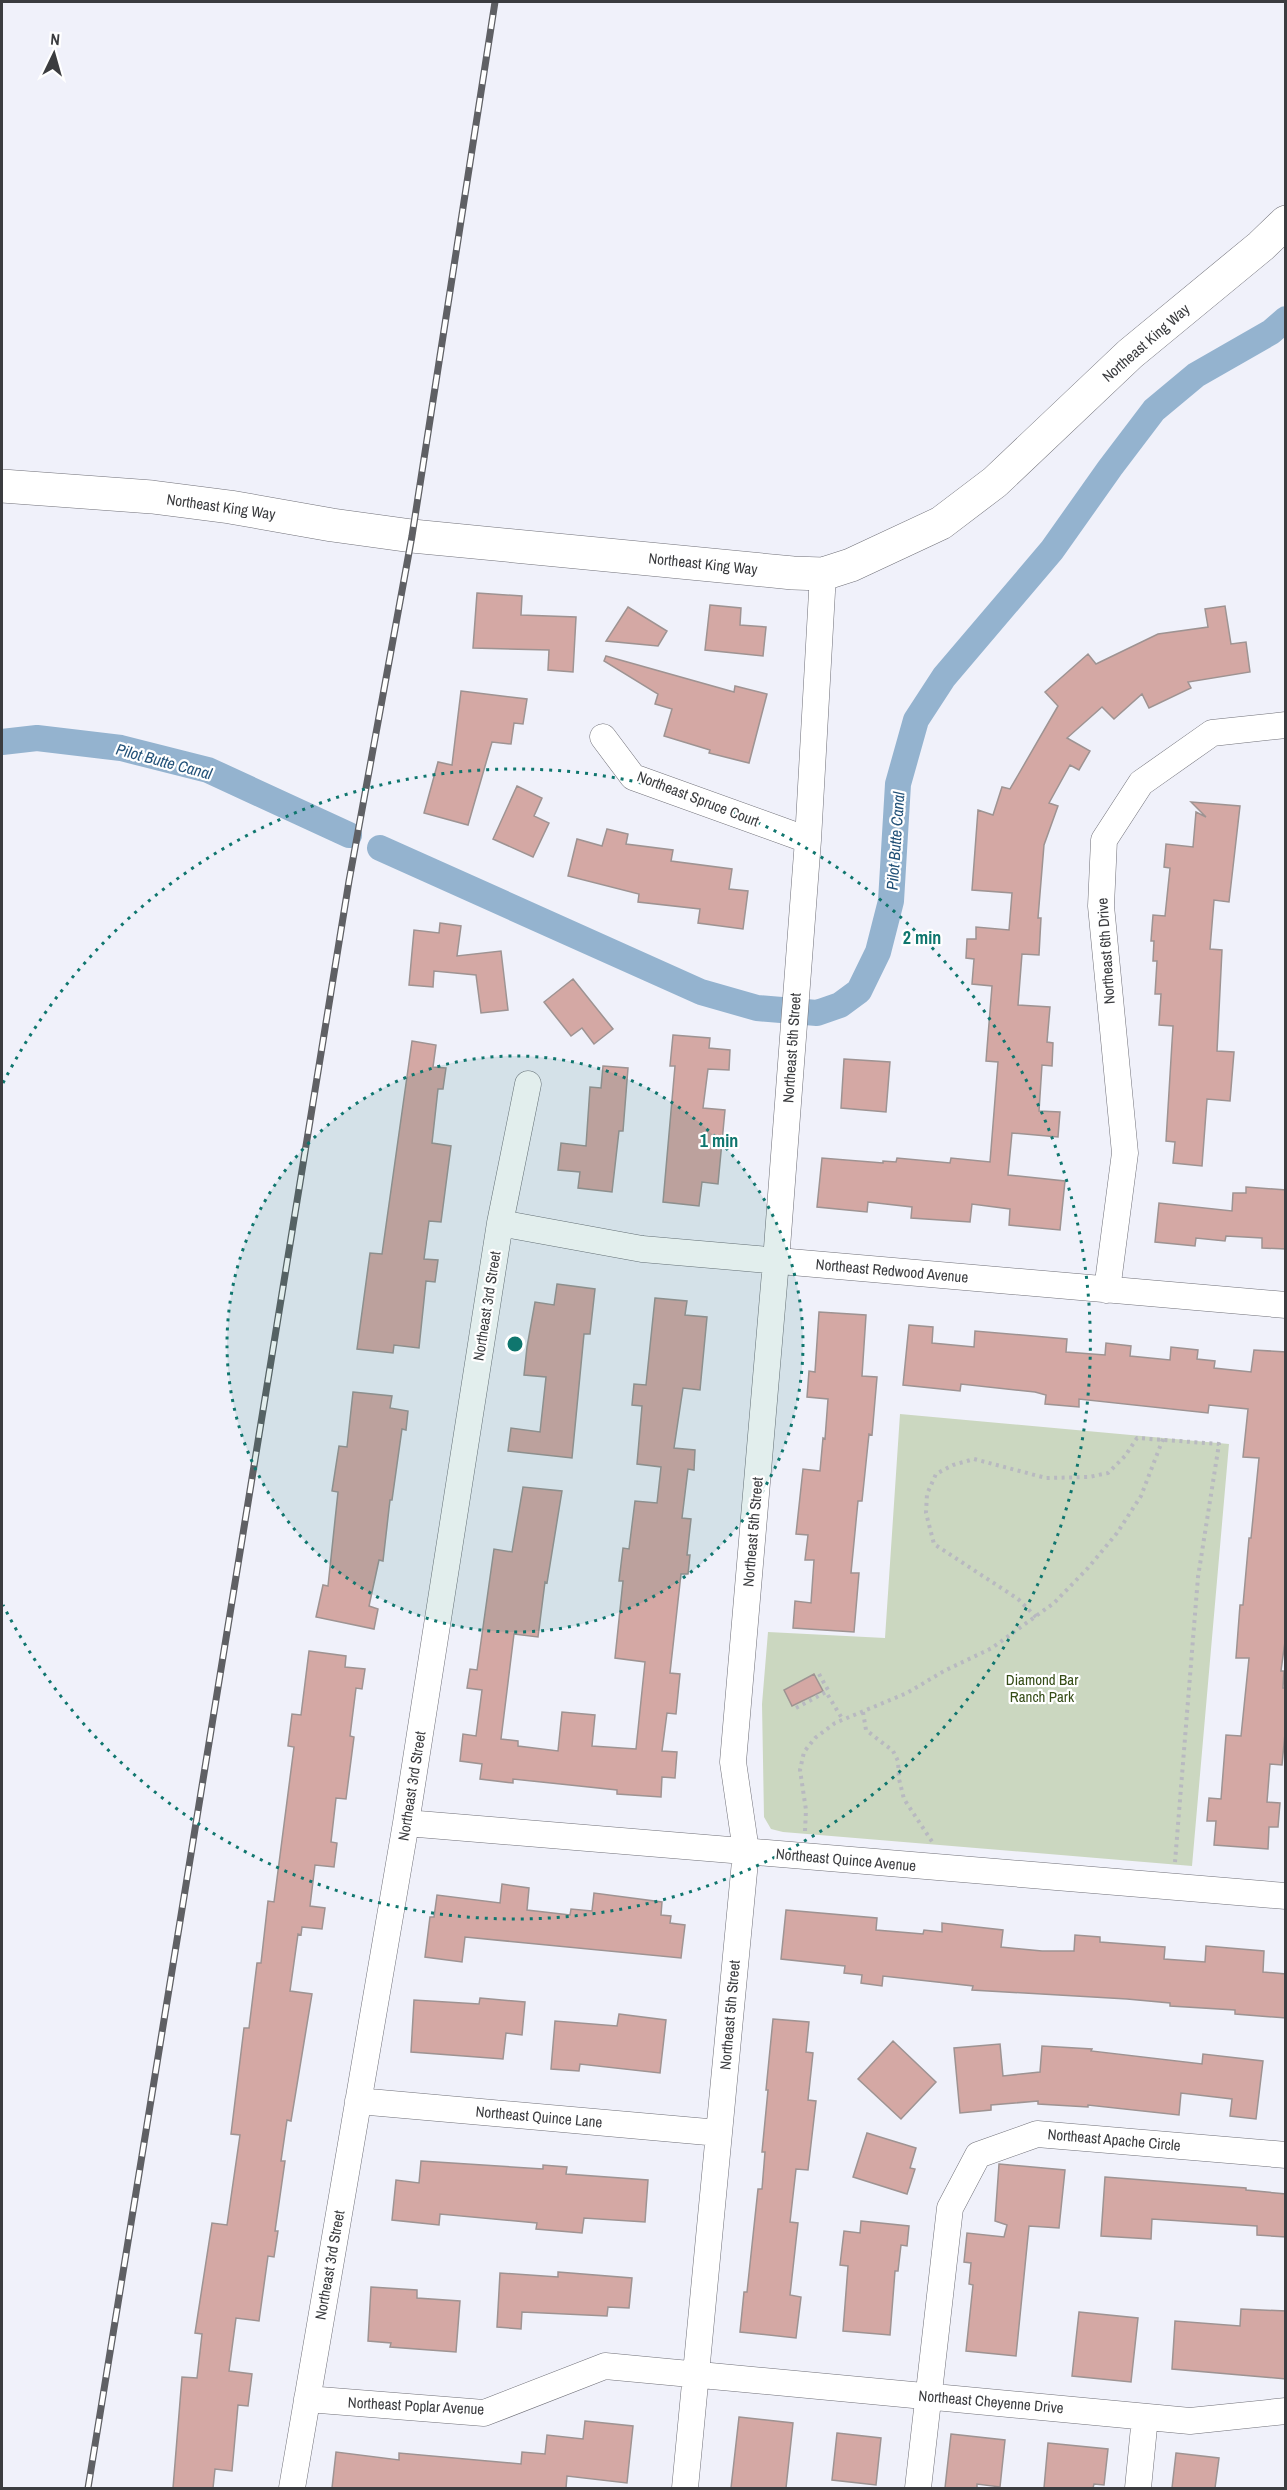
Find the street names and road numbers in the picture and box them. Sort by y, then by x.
street label: Northeast King Way [1097,298,1195,387]
street label: Northeast King Way [165,488,278,525]
street label: Northeast King Way [647,547,760,580]
street label: Northeast Spruce Court [634,766,763,832]
street label: Northeast 6th Drive [1091,897,1120,1005]
street label: Northeast 5th Street [777,992,806,1104]
street label: Northeast 3rd Street [467,1249,506,1362]
street label: Northeast Redwood Avenue [815,1253,969,1288]
street label: Northeast 5th Street [737,1476,768,1588]
street label: Northeast 3rd Street [392,1729,431,1842]
street label: Northeast Quince Avenue [775,1843,917,1876]
street label: Northeast 5th Street [714,1959,745,2071]
street label: Northeast Quince Lane [475,2100,603,2133]
street label: Northeast Apache Circle [1047,2123,1182,2156]
street label: Northeast 3rd Street [310,2208,350,2321]
street label: Northeast Cheyenne Drive [918,2385,1065,2418]
street label: Northeast Poplar Avenue [347,2391,485,2420]

